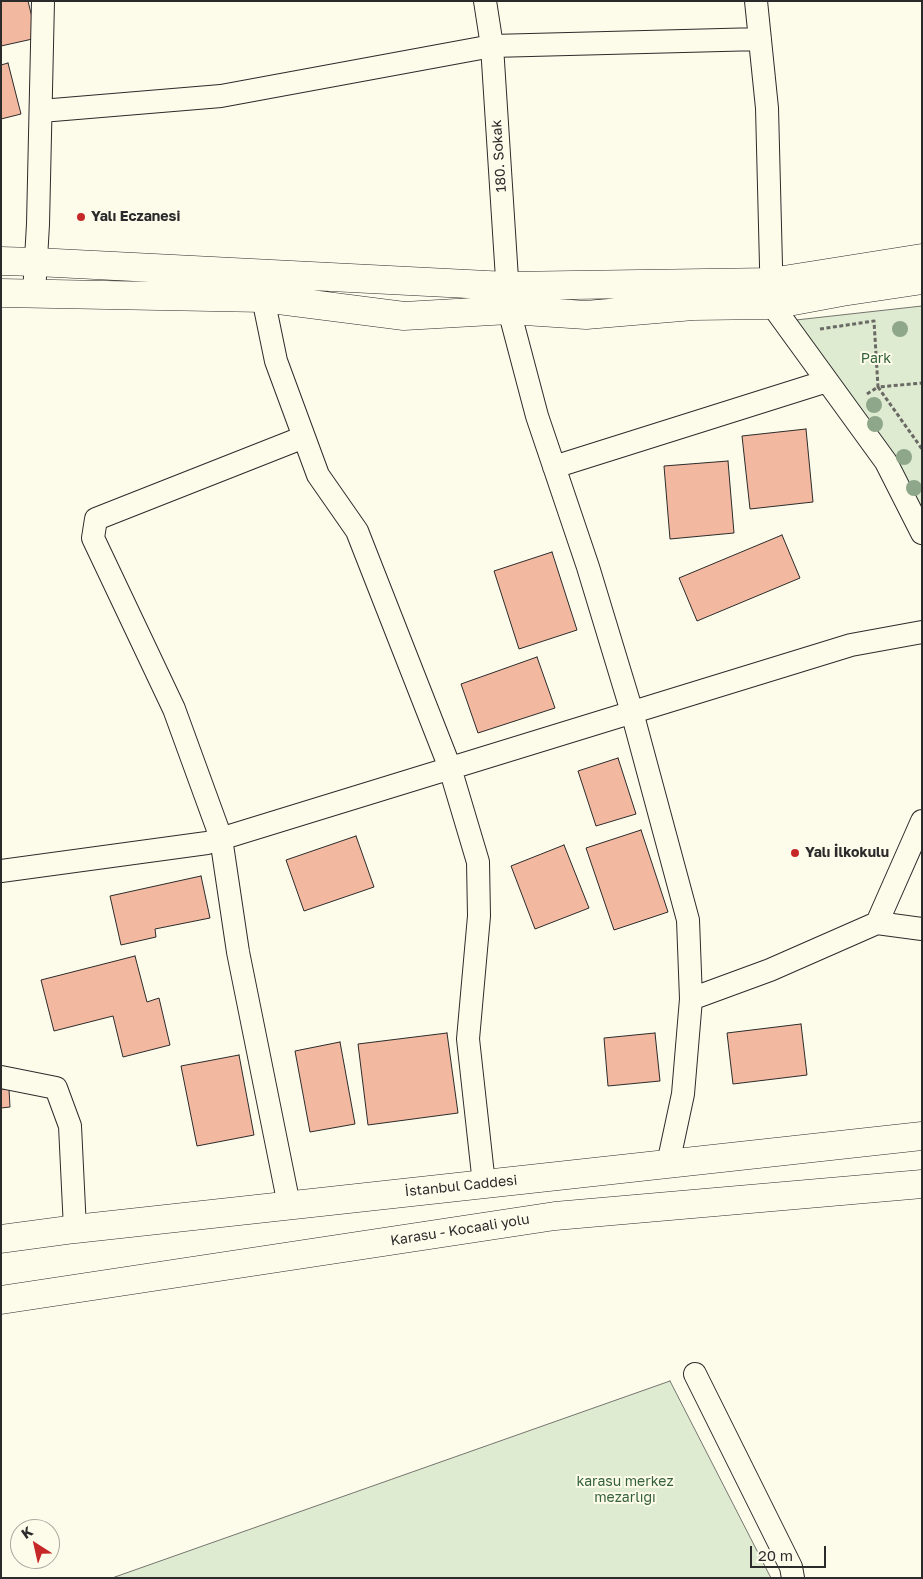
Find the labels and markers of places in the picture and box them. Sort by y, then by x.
place label: Yalı Eczanesi [91,209,180,225]
marker: Yalı Eczanesi [75,211,87,223]
place label: Yalı İlkokulu [805,845,889,861]
marker: Yalı İlkokulu [789,847,801,859]

